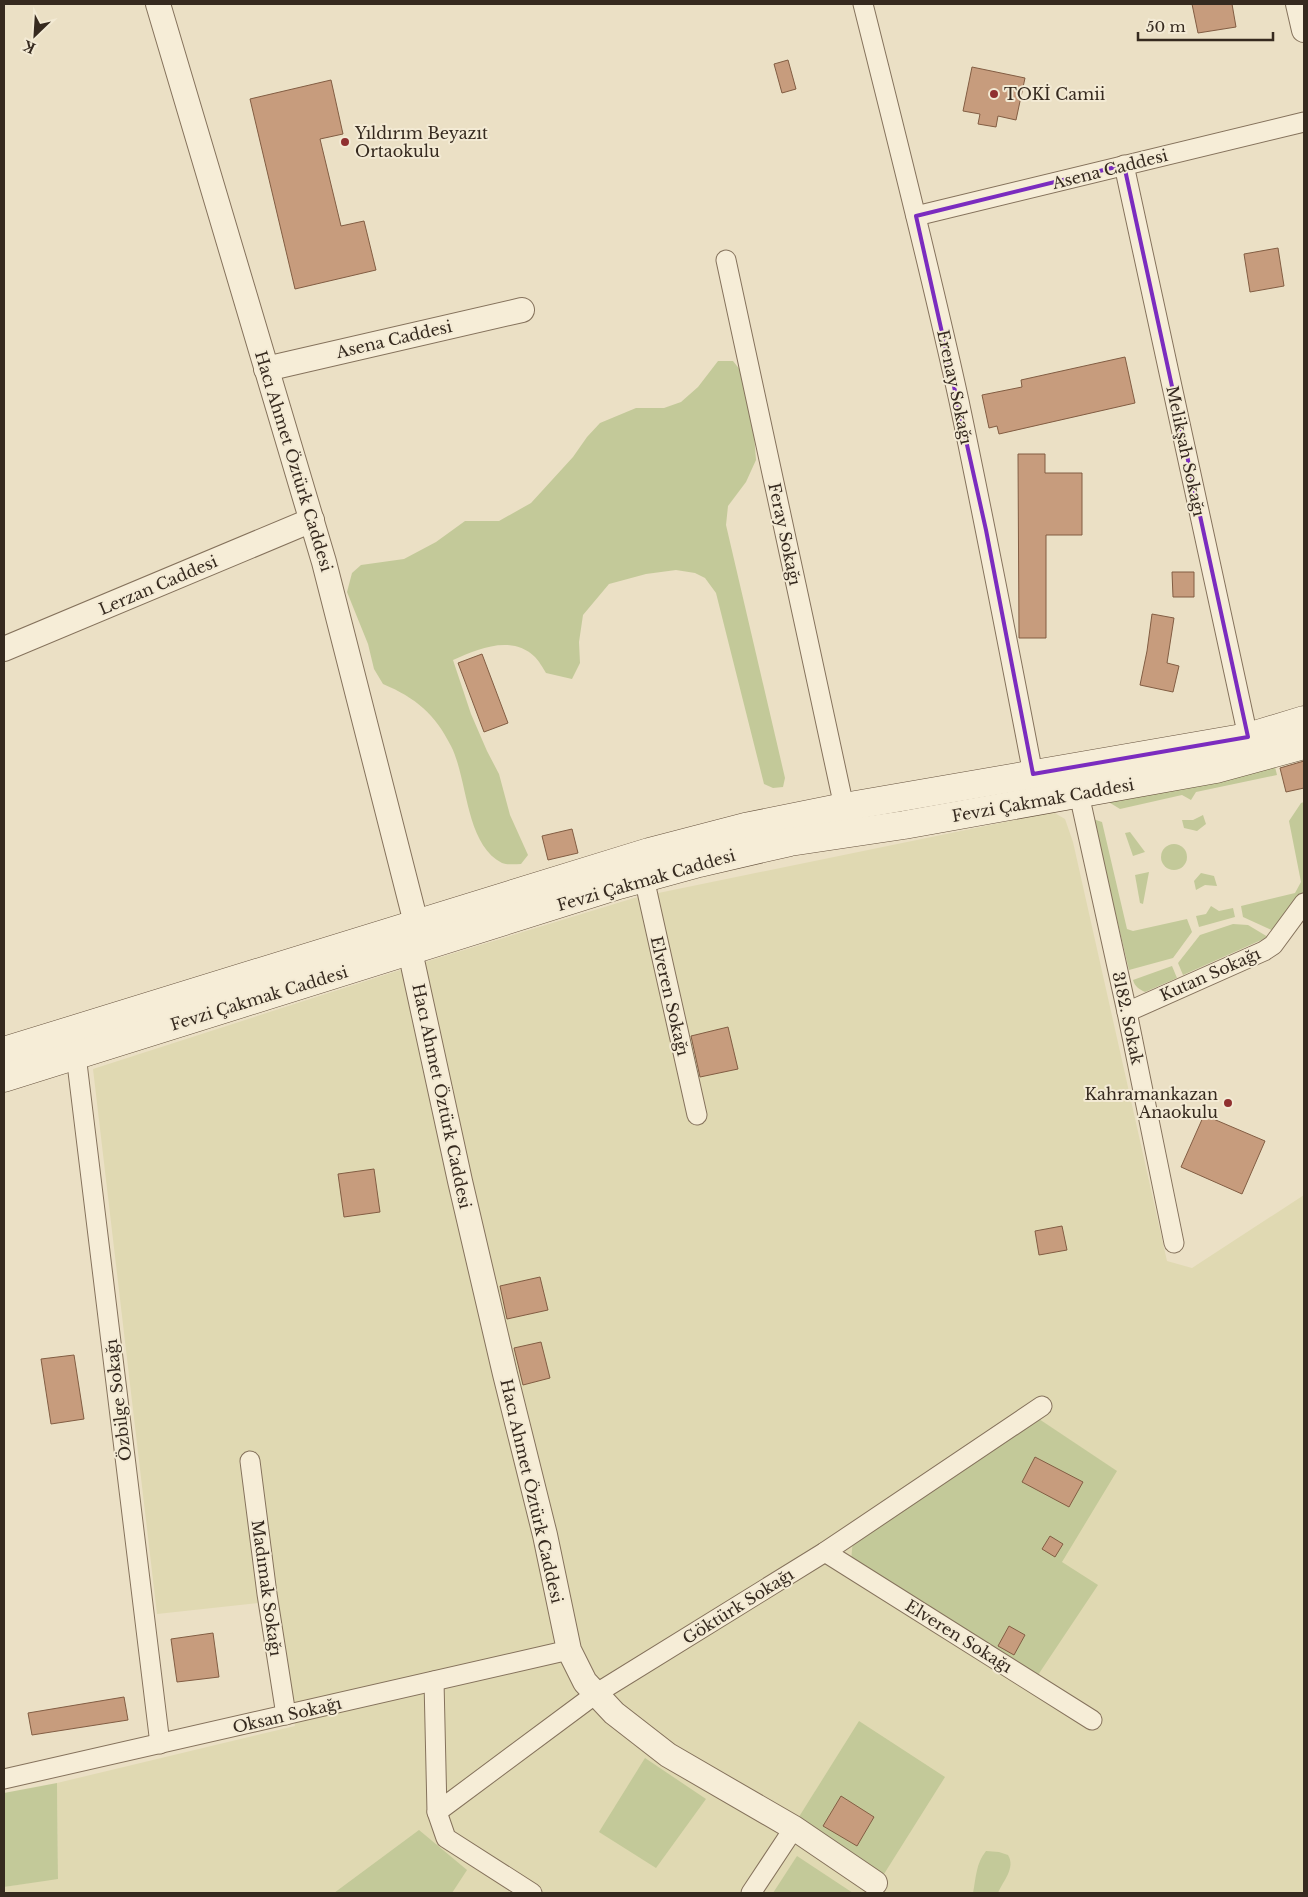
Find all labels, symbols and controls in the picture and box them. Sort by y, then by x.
north arrow [10,10,60,60]
scale bar [1138,10,1273,42]
text: 50 m [1146,17,1186,36]
text: K [20,36,39,57]
place label: TOKİ Camii [1004,84,1106,104]
marker: TOKİ Camii [988,88,1000,100]
place label: Yıldırım Beyazıt Ortaokulu [354,123,488,161]
marker: Yıldırım Beyazıt Ortaokulu [339,136,351,148]
street label: Asena Caddesi [1049,145,1170,193]
street label: Asena Caddesi [333,316,454,362]
street label: Erenay Sokağı [933,328,977,447]
street label: Hacı Ahmet Öztürk Caddesi [251,348,337,574]
street label: Melikşah Sokağı [1162,384,1210,519]
street label: Feray Sokağı [764,481,806,588]
street label: Lerzan Caddesi [96,551,221,619]
street label: Fevzi Çakmak Caddesi [950,774,1136,826]
street label: Fevzi Çakmak Caddesi [554,845,738,915]
street label: Elveren Sokağı [647,934,694,1058]
street label: Kutan Sokağı [1157,943,1264,1005]
street label: Fevzi Çakmak Caddesi [168,961,351,1035]
street label: 3182. Sokak [1108,970,1148,1067]
street label: Hacı Ahmet Öztürk Caddesi [408,982,476,1211]
place label: Kahramankazan Anaokulu [1085,1084,1218,1122]
marker: Kahramankazan Anaokulu [1222,1097,1234,1109]
street label: Özbilge Sokağı [101,1337,135,1462]
street label: Hacı Ahmet Öztürk Caddesi [496,1377,568,1606]
street label: Madımak Sokağı [248,1519,287,1658]
street label: Göktürk Sokağı [679,1563,798,1648]
street label: Elveren Sokağı [902,1595,1017,1677]
street label: Oksan Sokağı [231,1693,344,1737]

